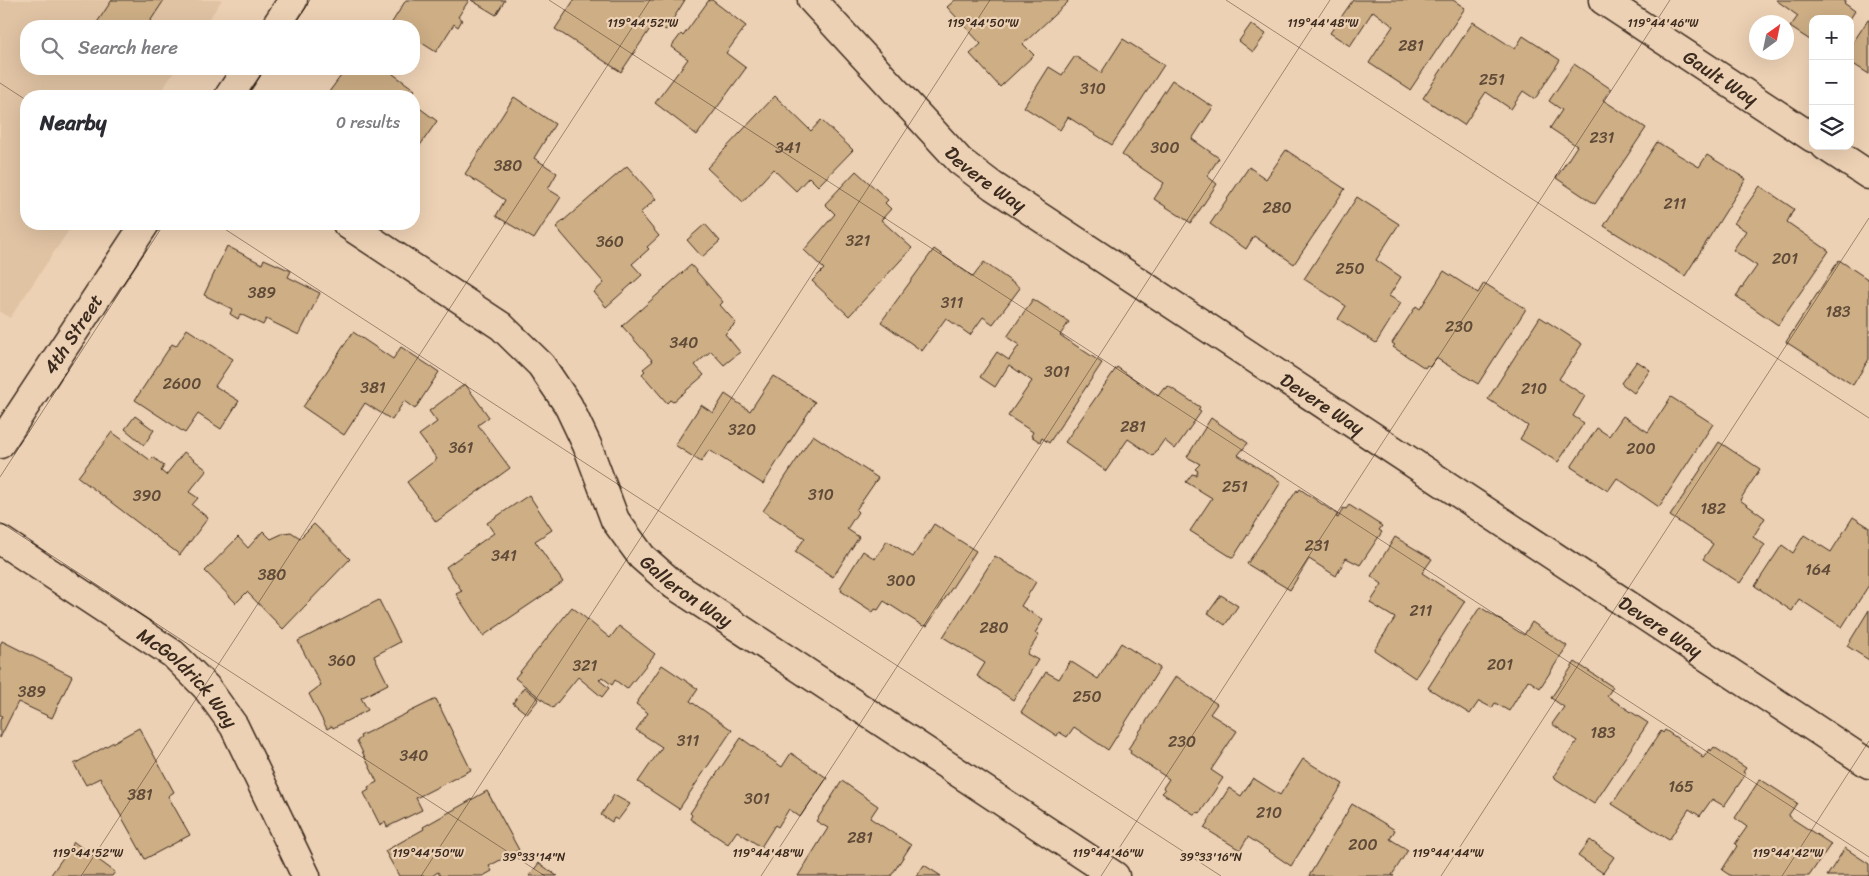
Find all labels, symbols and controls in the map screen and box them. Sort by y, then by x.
text: 119°44'52"W [608,12,679,34]
text: 119°44'50"W [947,12,1019,34]
text: 119°44'48"W [1287,12,1359,34]
text: 119°44'46"W [1628,12,1699,34]
north arrow [1749,15,1794,60]
map controls [1809,15,1854,150]
button: + [1809,15,1854,60]
search box [20,20,420,75]
text: Search here [78,31,178,64]
house number: 281 [1398,31,1424,60]
icon: search [38,34,66,62]
street label: Gault Way [1676,41,1765,115]
button: − [1809,60,1854,105]
house number: 251 [1479,65,1505,94]
house number: 310 [1080,74,1106,103]
text: Nearby [40,104,106,142]
button: layers [1809,105,1854,150]
text: 0 results [336,108,400,137]
house number: 231 [1590,123,1615,152]
house number: 341 [775,133,801,162]
house number: 300 [1150,133,1180,162]
street label: Devere Way [936,138,1034,221]
house number: 380 [494,151,522,180]
house number: 211 [1664,189,1687,218]
house number: 280 [1263,193,1292,222]
house number: 321 [846,226,871,255]
house number: 360 [596,227,624,256]
house number: 201 [1772,244,1798,273]
house number: 250 [1335,254,1365,283]
house number: 389 [248,278,276,307]
street label: 4th Street [34,287,112,381]
house number: 311 [941,288,963,317]
house number: 183 [1825,297,1851,326]
house number: 230 [1445,312,1473,341]
house number: 340 [670,328,698,357]
house number: 301 [1044,357,1070,386]
street label: Devere Way [1273,364,1372,444]
house number: 2600 [163,369,201,398]
house number: 381 [360,373,386,402]
house number: 210 [1521,374,1547,403]
house number: 281 [1120,412,1146,441]
house number: 320 [728,415,756,444]
house number: 361 [449,433,473,462]
house number: 200 [1626,434,1656,463]
house number: 251 [1222,472,1248,501]
house number: 310 [808,480,834,509]
house number: 390 [133,481,161,510]
house number: 182 [1700,494,1726,523]
house number: 231 [1305,531,1330,560]
house number: 341 [491,541,517,570]
street label: Galleron Way [632,546,739,637]
house number: 164 [1805,555,1831,584]
house number: 380 [258,560,286,589]
house number: 300 [886,566,916,595]
street label: Devere Way [1611,587,1710,667]
house number: 211 [1410,596,1433,625]
house number: 280 [980,613,1009,642]
street label: McGoldrick Way [130,619,246,735]
house number: 360 [328,646,356,675]
house number: 201 [1487,650,1513,679]
house number: 321 [573,651,598,680]
house number: 389 [18,677,46,706]
house number: 250 [1072,682,1102,711]
house number: 183 [1590,718,1616,747]
house number: 311 [677,726,699,755]
house number: 230 [1168,727,1196,756]
house number: 340 [400,741,428,770]
house number: 165 [1668,772,1694,801]
house number: 381 [127,780,153,809]
house number: 301 [744,784,770,813]
house number: 210 [1256,798,1282,827]
house number: 281 [847,823,873,852]
house number: 200 [1348,830,1378,859]
text: 119°44'52"W [53,842,124,864]
text: 119°44'50"W [392,842,464,864]
text: 119°44'48"W [732,842,804,864]
text: 119°44'46"W [1073,842,1144,864]
text: 119°44'44"W [1412,842,1484,864]
text: 119°44'42"W [1753,842,1824,864]
text: 39°33'14"N [503,846,566,868]
text: 39°33'16"N [1180,846,1243,868]

